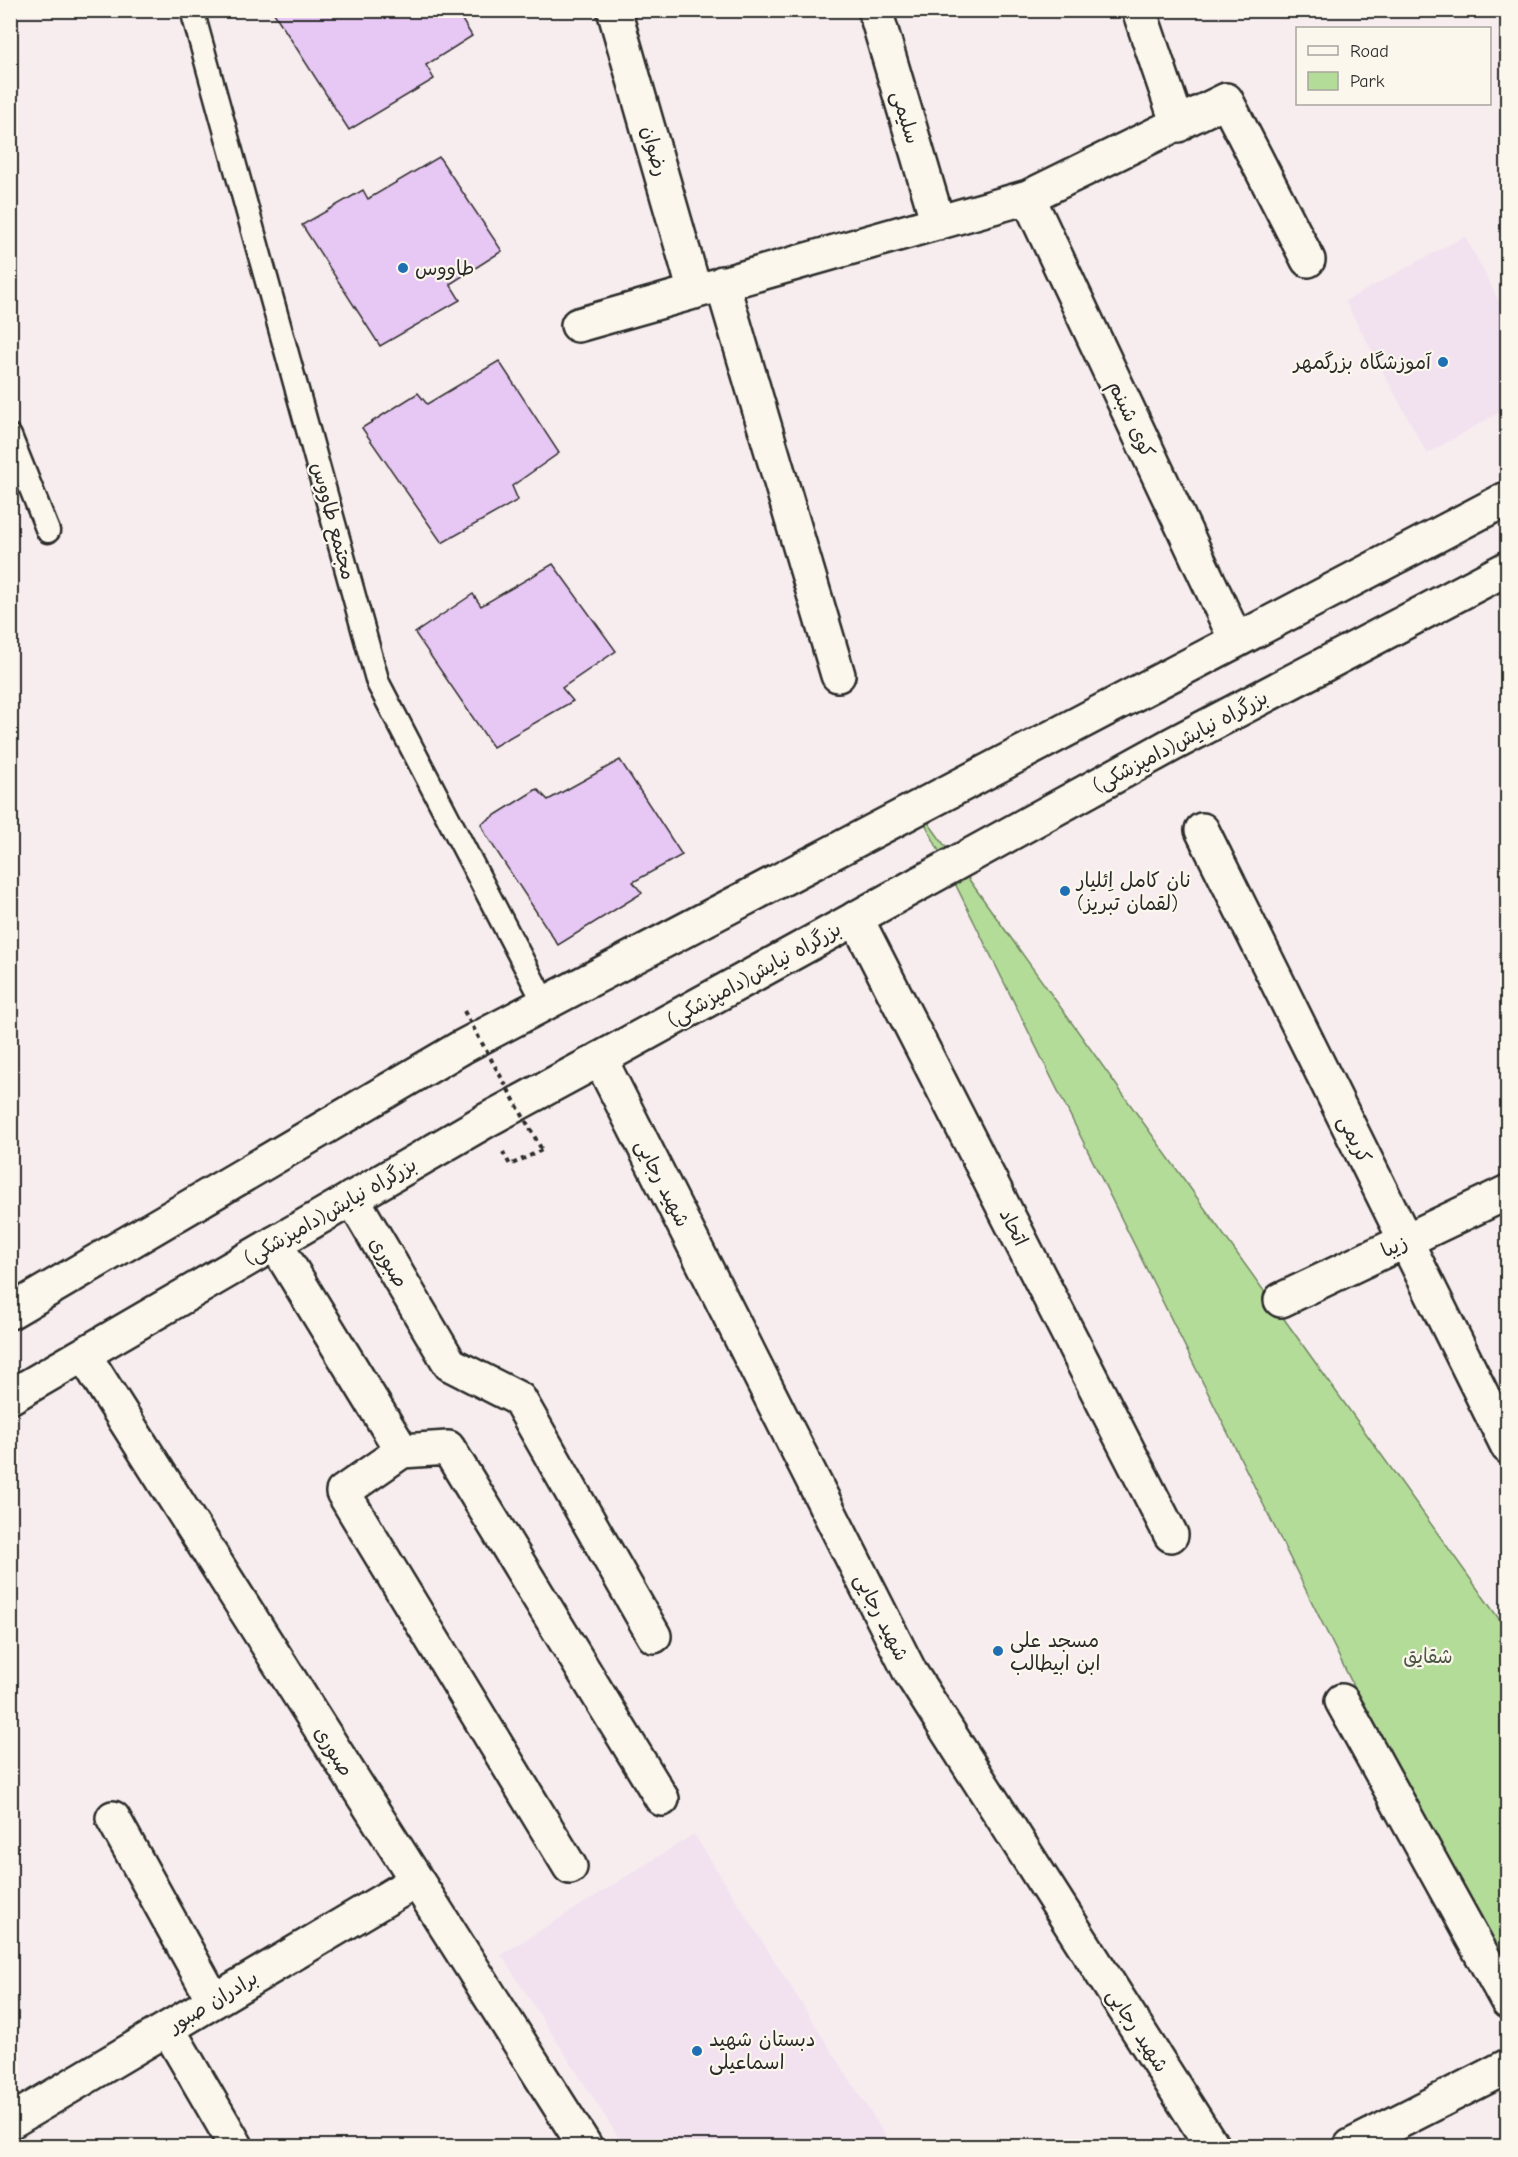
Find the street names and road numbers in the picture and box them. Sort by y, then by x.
street label: سلیمی [886,88,924,147]
street label: رضوان [636,123,673,179]
street label: کوی شبنم [1101,377,1159,463]
street label: مجتمع طاووس [304,460,360,583]
street label: بزرگراه نیایش(دامپزشکی) [1089,686,1272,798]
street label: بزرگراه نیایش(دامپزشکی) [663,917,846,1033]
street label: کریمی [1332,1112,1376,1167]
street label: شهید رجایی [630,1136,694,1231]
street label: بزرگراه نیایش(دامپزشکی) [240,1153,421,1271]
street label: اتحاد [995,1205,1033,1250]
street label: زیبا [1377,1231,1411,1262]
street label: صبوری [365,1233,413,1292]
street label: شهید رجایی [849,1570,913,1665]
street label: صبوری [309,1722,358,1781]
street label: برادران صبور [163,1966,262,2038]
street label: شهید رجایی [1101,1984,1173,2077]

